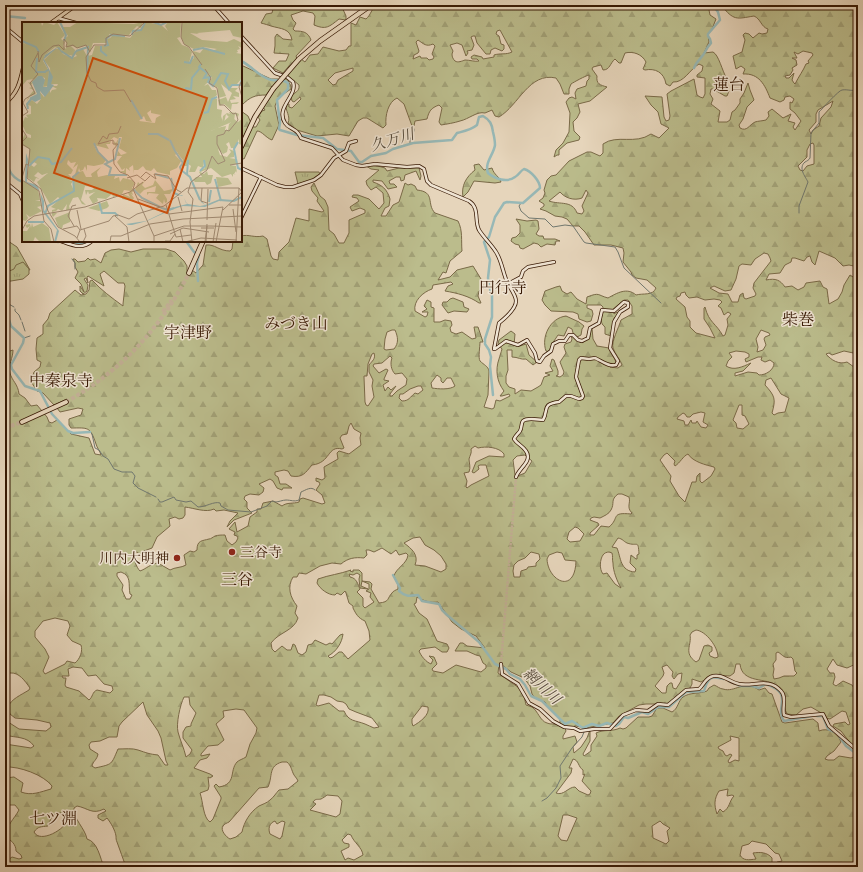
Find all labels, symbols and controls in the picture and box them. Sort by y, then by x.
inset map [22,22,242,242]
district label: 蓮台 [713,76,745,94]
water label: 久万川 [368,125,418,155]
district label: 円行寺 [479,279,527,297]
district label: 柴巻 [782,311,814,329]
district label: みづき山 [264,315,328,333]
district label: 宇津野 [164,324,212,342]
district label: 中秦泉寺 [29,372,93,390]
place label: 三谷寺 [240,545,282,560]
marker: 三谷寺 [227,547,237,557]
place label: 川内大明神 [99,551,169,566]
marker: 川内大明神 [172,553,182,563]
district label: 三谷 [221,571,253,589]
water label: 網川川 [519,665,565,709]
district label: 七ツ淵 [29,810,77,828]

